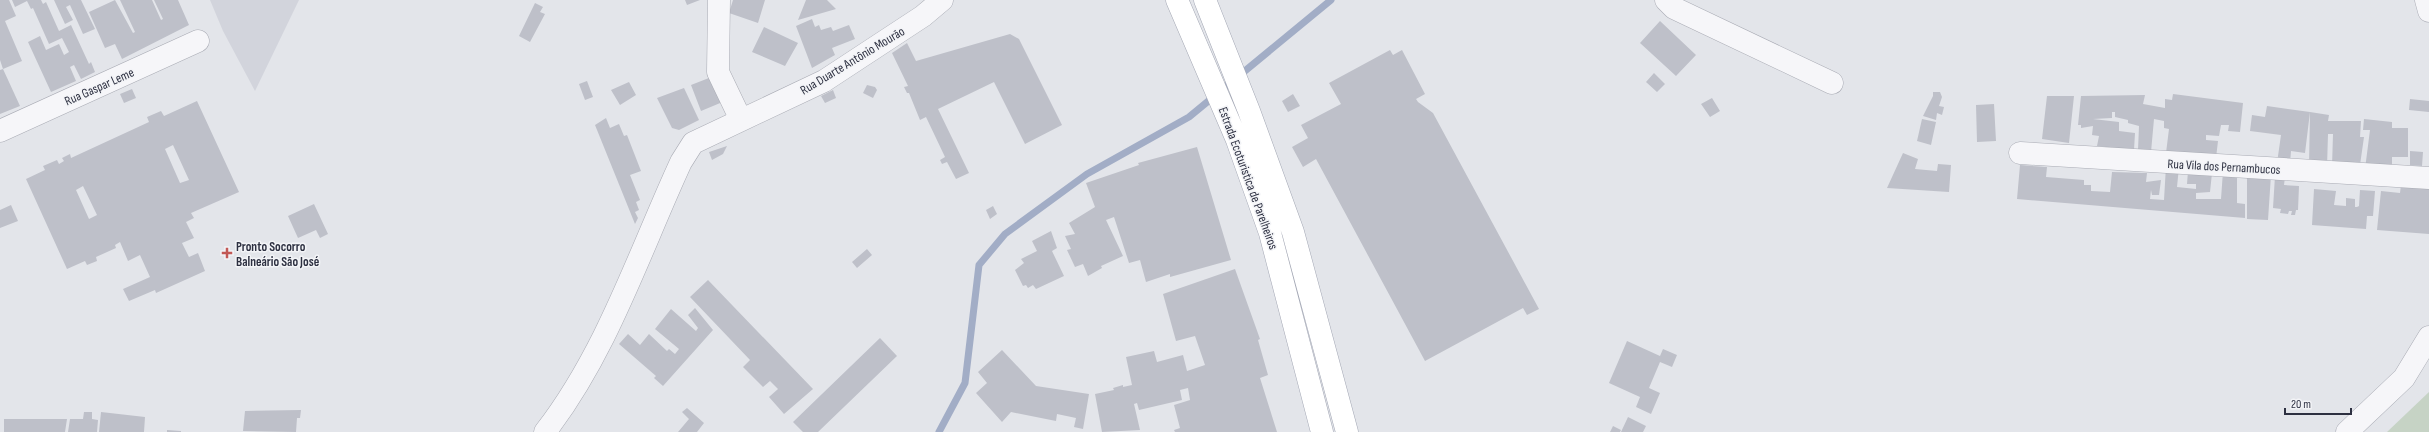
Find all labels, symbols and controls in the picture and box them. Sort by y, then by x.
street label: Rua Duarte Antônio Mourão [797,23,908,98]
street label: Rua Gaspar Leme [62,65,137,109]
street label: Estrada Ecoturistica de Parelheiros [1215,105,1281,252]
street label: Rua Vila dos Pernambucos [2167,156,2281,178]
place label: Pronto Socorro Balneário São José [236,239,320,270]
marker: Pronto Socorro Balneário São José [221,247,233,259]
scale bar [2285,390,2351,416]
text: 20 m [2291,397,2311,412]

